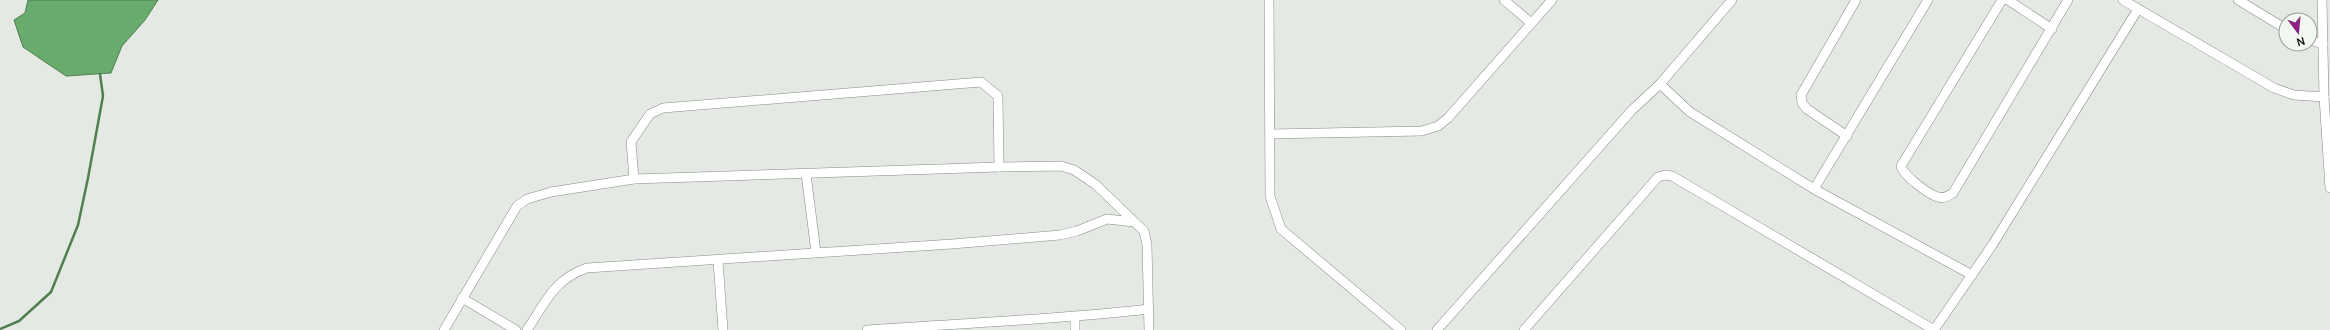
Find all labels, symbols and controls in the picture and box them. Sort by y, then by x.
north arrow [2278,12,2318,52]
text: N [2295,34,2307,50]

